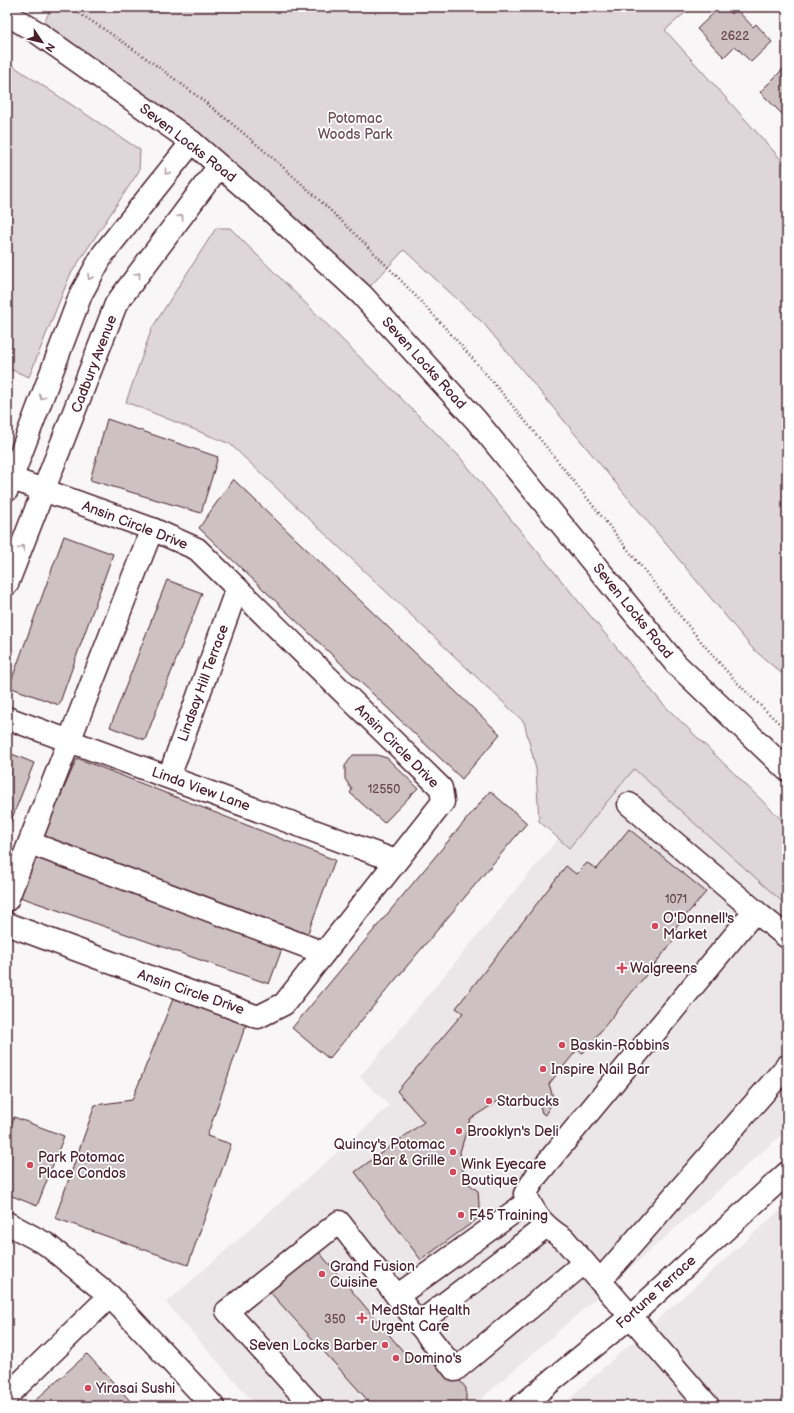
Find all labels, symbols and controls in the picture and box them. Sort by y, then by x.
north arrow [22,22,62,62]
house number: 2622 [721,29,749,44]
text: N [42,40,57,55]
street label: Seven Locks Road [136,100,240,186]
park label: Potomac Woods Park [318,110,392,143]
one-way arrow [165,168,172,175]
one-way arrow [176,215,183,222]
one-way arrow [133,272,140,279]
one-way arrow [88,273,95,280]
street label: Cadbury Avenue [68,313,120,415]
street label: Seven Locks Road [378,314,470,412]
one-way arrow [38,394,47,401]
street label: Ansin Circle Drive [80,497,190,553]
one-way arrow [17,544,25,551]
street label: Seven Locks Road [589,560,677,662]
street label: Lindsay Hill Terrace [174,622,232,744]
street label: Ansin Circle Drive [351,700,443,792]
street label: Linda View Lane [149,763,253,815]
house number: 12550 [368,782,400,797]
house number: 1071 [665,892,687,907]
place label: O'Donnell's Market [663,910,734,943]
marker: O'Donnell's Market [650,921,660,931]
place label: Walgreens [630,960,697,977]
marker: Walgreens [617,963,627,973]
street label: Ansin Circle Drive [135,966,247,1018]
place label: Baskin-Robbins [570,1037,669,1054]
marker: Baskin-Robbins [557,1040,567,1050]
place label: Inspire Nail Bar [551,1061,651,1078]
marker: Inspire Nail Bar [538,1064,548,1074]
place label: Starbucks [497,1093,559,1110]
marker: Starbucks [484,1096,494,1106]
place label: Brooklyn's Deli [467,1123,559,1140]
marker: Brooklyn's Deli [454,1126,464,1136]
place label: Quincy's Potomac Bar & Grille [334,1136,445,1169]
marker: Quincy's Potomac Bar & Grille [448,1147,458,1157]
place label: Park Potomac Place Condos [38,1149,126,1182]
place label: Wink Eyecare Boutique [461,1156,546,1189]
marker: Park Potomac Place Condos [25,1160,35,1170]
marker: Wink Eyecare Boutique [448,1167,458,1177]
place label: F45 Training [469,1207,548,1224]
marker: F45 Training [456,1210,466,1220]
street label: Fortune Terrace [613,1252,699,1332]
place label: Grand Fusion Cuisine [330,1258,415,1291]
marker: Grand Fusion Cuisine [317,1269,327,1279]
place label: MedStar Health Urgent Care [371,1302,470,1335]
house number: 350 [324,1312,346,1327]
marker: MedStar Health Urgent Care [356,1312,368,1324]
place label: Seven Locks Barber [249,1337,378,1354]
marker: Seven Locks Barber [380,1340,390,1350]
place label: Domino's [404,1350,462,1367]
marker: Domino's [391,1353,401,1363]
place label: Yirasai Sushi [95,1380,175,1397]
marker: Yirasai Sushi [83,1383,93,1393]

